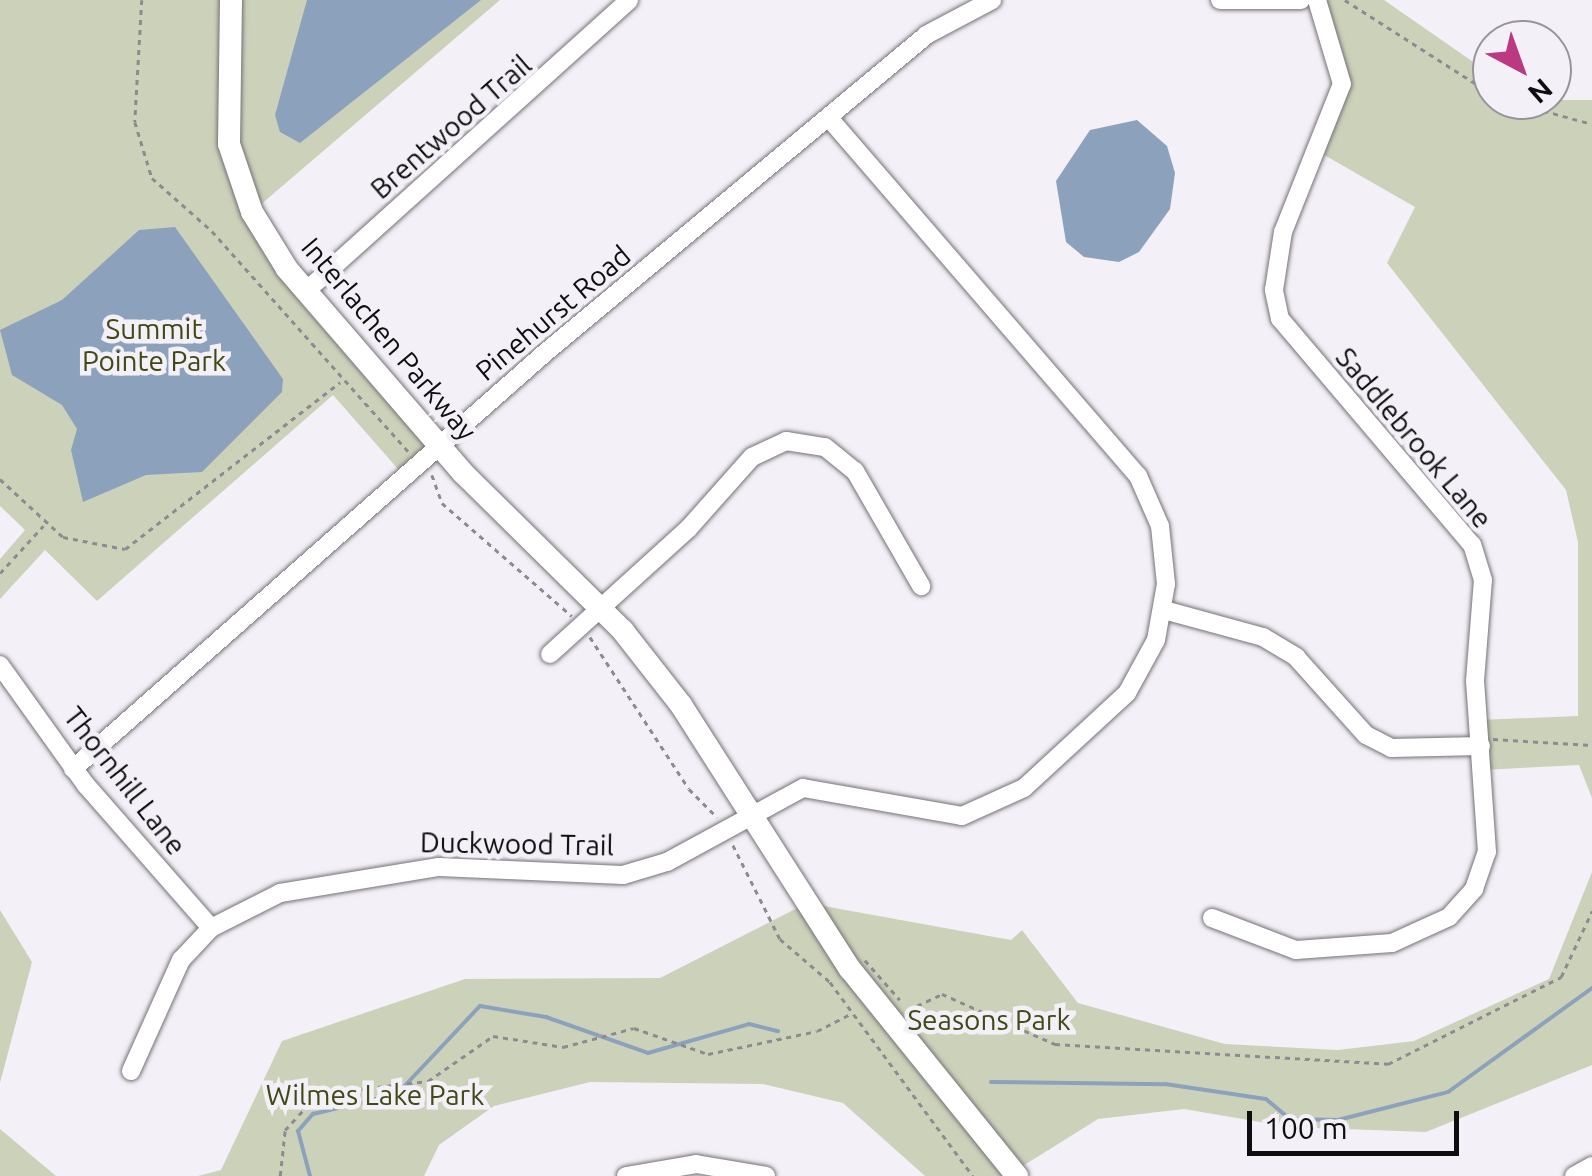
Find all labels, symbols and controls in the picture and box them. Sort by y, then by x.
north arrow [1472,20,1572,120]
street label: Brentwood Trail [364,48,538,206]
text: N [1523,73,1559,110]
street label: Interlachen Parkway [294,231,484,447]
street label: Pinehurst Road [469,239,637,387]
park label: Summit Pointe Park [82,312,226,378]
street label: Saddlebrook Lane [1329,341,1499,535]
street label: Thornhill Lane [57,700,193,862]
street label: Duckwood Trail [420,826,614,862]
park label: Seasons Park [907,1003,1071,1037]
park label: Wilmes Lake Park [266,1078,484,1112]
scale bar [1252,1091,1464,1153]
text: 100 m [1264,1111,1348,1145]

